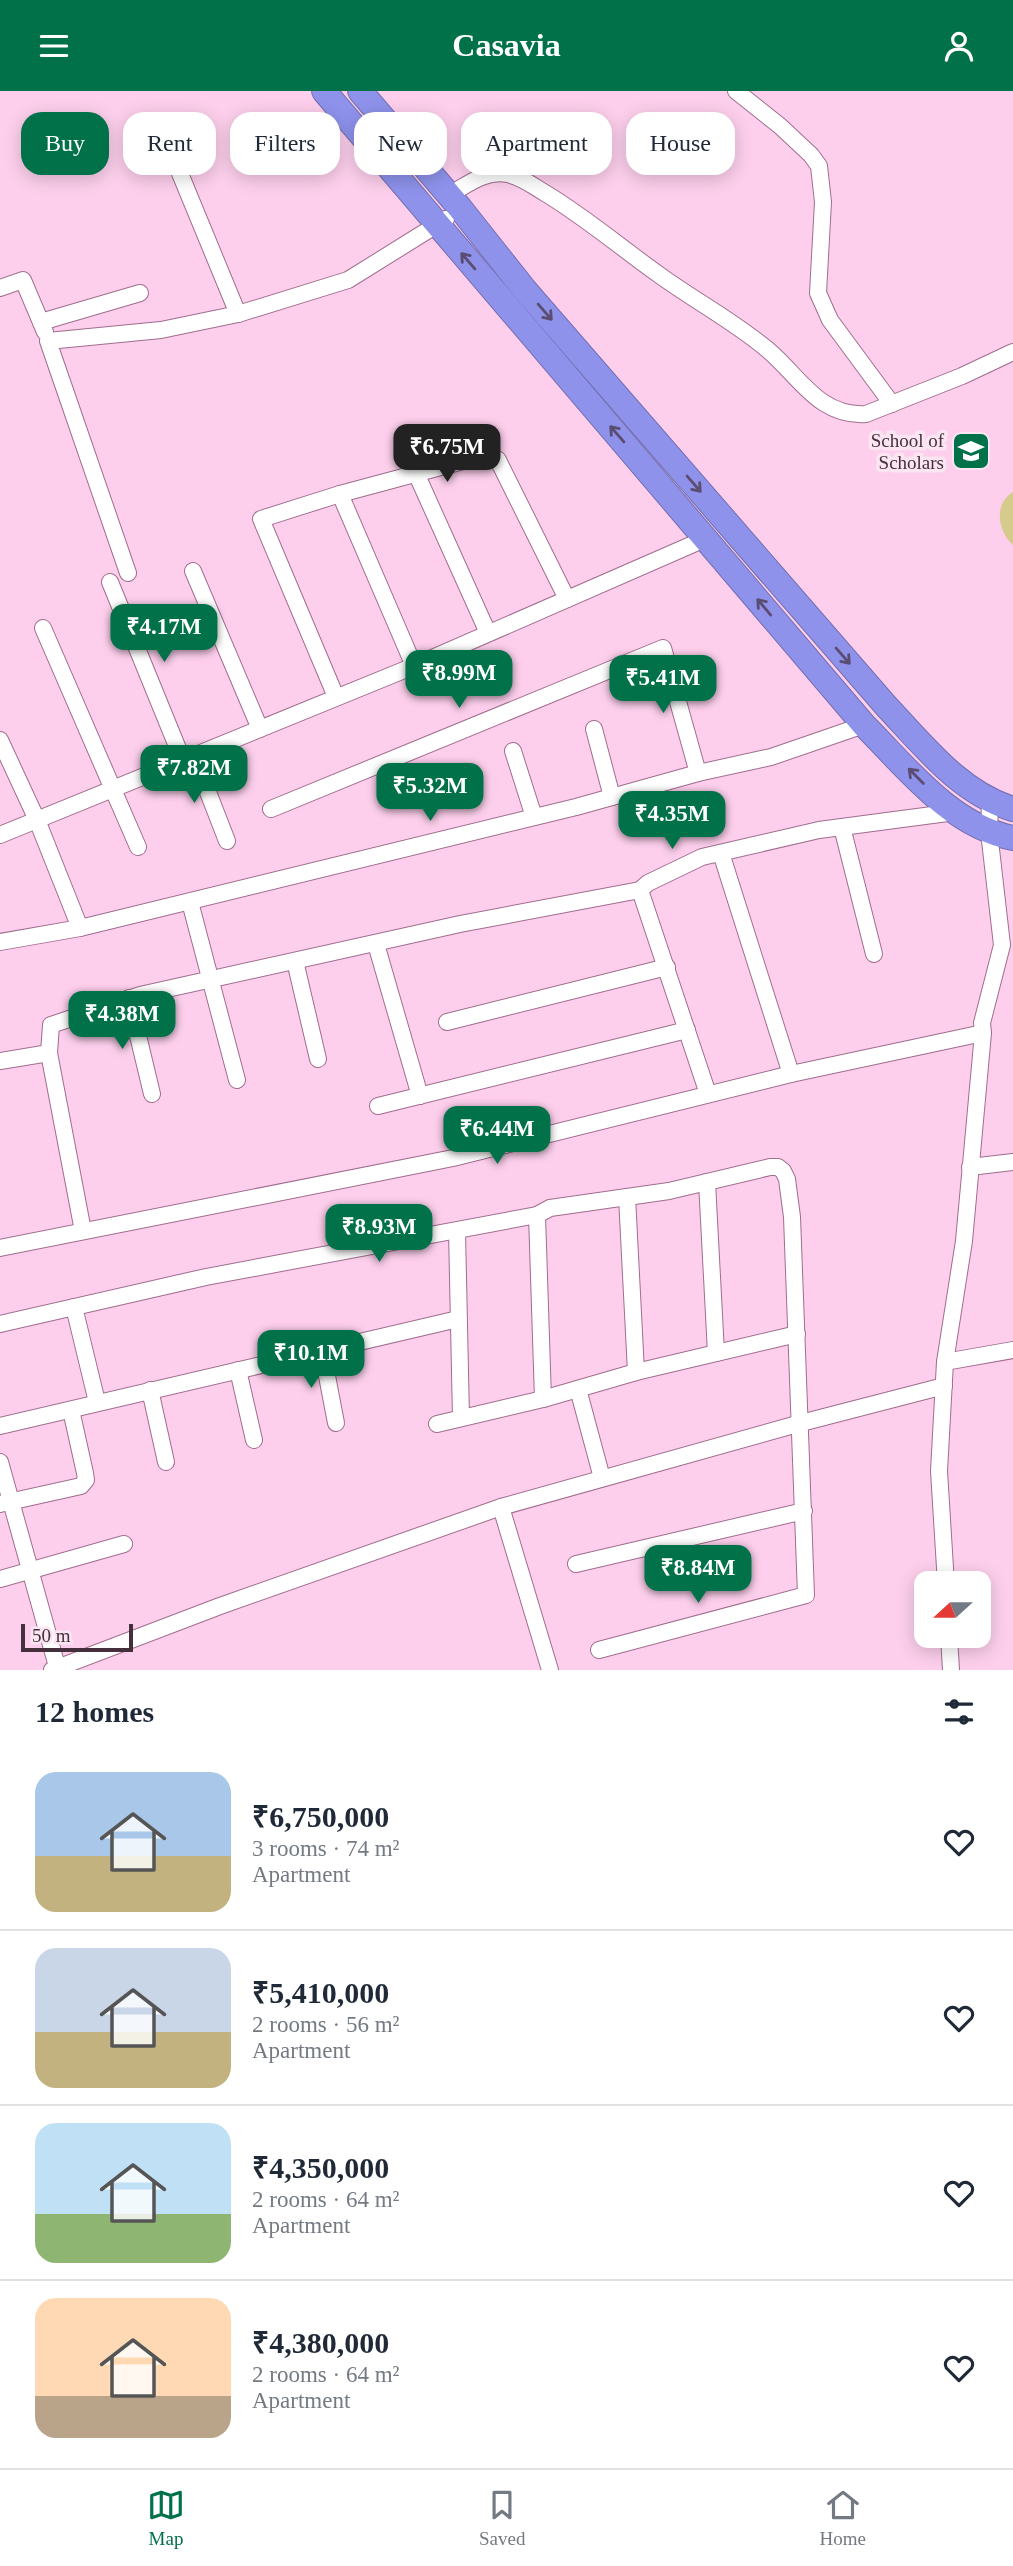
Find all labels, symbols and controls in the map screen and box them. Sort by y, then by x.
icon: menu [35,27,73,65]
text: Casavia [452,27,561,63]
icon: person [940,27,978,65]
chip: Buy [21,112,109,175]
chip: Rent [123,112,216,175]
chip: Filters [230,112,340,175]
chip: New [354,112,447,175]
chip: Apartment [461,112,612,175]
chip: House [626,112,735,175]
one-way arrow [460,253,476,271]
one-way arrow [537,303,553,321]
pin: ₹6.75M [390,425,504,484]
one-way arrow [609,425,625,443]
place label: School of Scholars [871,430,945,473]
school or university icon: School of Scholars [950,430,992,472]
text: ₹6.75M [409,434,485,459]
one-way arrow [686,475,702,493]
one-way arrow [756,599,772,617]
pin: ₹4.17M [107,605,221,664]
text: ₹4.17M [126,614,202,639]
one-way arrow [835,647,851,665]
pin: ₹8.99M [402,651,516,710]
pin: ₹5.41M [606,655,720,715]
text: ₹8.99M [421,660,497,685]
text: ₹5.41M [625,665,701,690]
pin: ₹7.82M [137,745,251,805]
text: ₹7.82M [156,755,232,780]
pin: ₹5.32M [373,763,487,823]
one-way arrow [908,768,925,785]
text: ₹5.32M [392,773,468,798]
pin: ₹4.35M [615,791,729,851]
text: ₹4.35M [634,801,710,826]
pin: ₹4.38M [65,991,179,1051]
text: ₹4.38M [84,1001,160,1026]
pin: ₹6.44M [440,1107,554,1166]
text: ₹6.44M [459,1116,535,1141]
pin: ₹8.93M [322,1205,436,1264]
text: ₹8.93M [341,1214,417,1239]
pin: ₹10.1M [254,1331,368,1390]
text: ₹10.1M [273,1340,349,1365]
pin: ₹8.84M [641,1545,755,1605]
text: ₹8.84M [660,1555,736,1580]
north arrow [914,1571,990,1649]
map controls [914,1571,991,1648]
scale bar [21,1621,133,1653]
text: 50 m [32,1625,71,1646]
icon: filters [940,1693,978,1731]
text: 12 homes [35,1695,154,1728]
icon: home [91,1800,175,1884]
text: ₹6,750,000 [252,1800,389,1833]
icon: heart [940,1823,978,1861]
text: 3 rooms · 74 m² [252,1836,399,1861]
text: Apartment [252,1862,350,1887]
icon: home [91,1976,175,2060]
text: ₹5,410,000 [252,1976,389,2009]
icon: heart [940,1999,978,2037]
text: 2 rooms · 56 m² [252,2012,399,2037]
text: Apartment [252,2038,350,2063]
icon: home [91,2151,175,2235]
text: ₹4,350,000 [252,2151,389,2184]
icon: heart [940,2174,978,2212]
text: 2 rooms · 64 m² [252,2187,399,2212]
text: Apartment [252,2213,350,2238]
icon: home [91,2326,175,2410]
text: ₹4,380,000 [252,2326,389,2359]
icon: heart [940,2349,978,2387]
text: 2 rooms · 64 m² [252,2362,399,2387]
text: Apartment [252,2388,350,2413]
tab: Map [147,2486,185,2550]
tab: Saved [479,2486,525,2550]
tab: Home [820,2486,866,2550]

